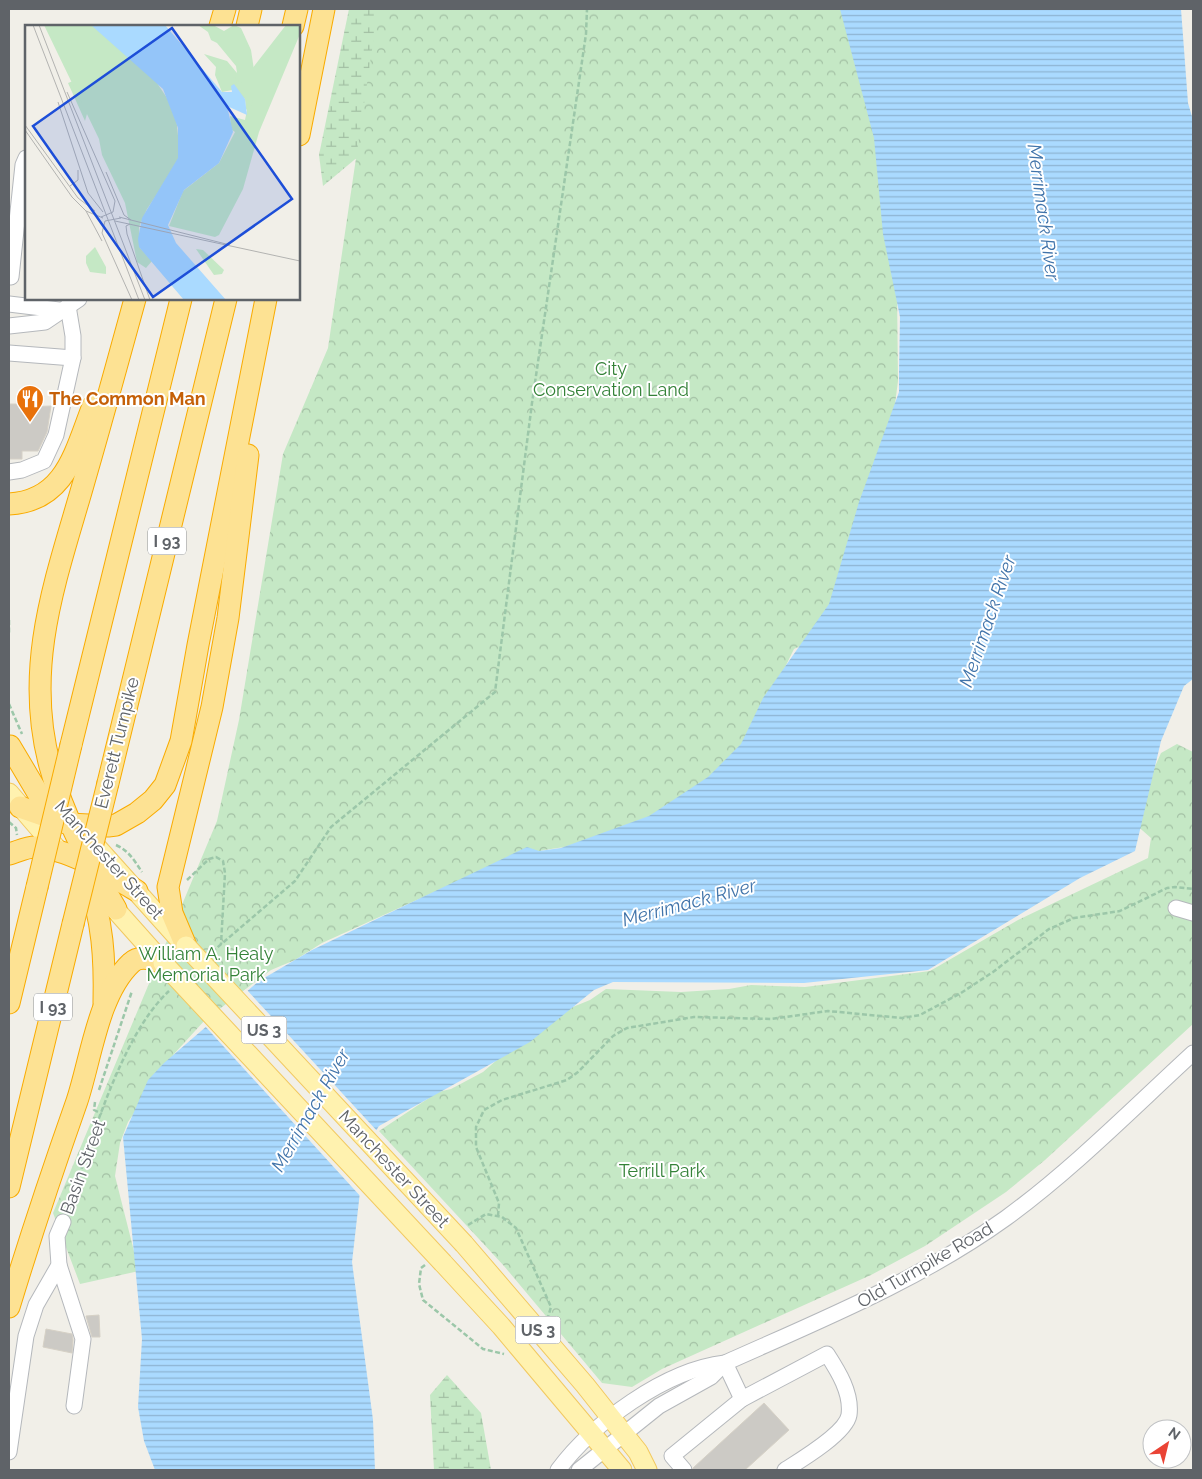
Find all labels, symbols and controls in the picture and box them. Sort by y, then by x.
inset map [25,25,300,300]
water label: Merrimack River [1024,142,1065,283]
park label: City Conservation Land [533,358,689,400]
restaurant icon: The Common Man [15,384,45,423]
place label: The Common Man [49,388,206,409]
road number: I 93 [148,528,186,554]
water label: Merrimack River [954,551,1020,690]
street label: Everett Turnpike [90,675,143,811]
street label: Manchester Street [51,796,168,923]
water label: Merrimack River [620,873,760,930]
park label: William A. Healy Memorial Park [139,943,274,985]
road number: I 93 [34,994,72,1020]
road number: US 3 [242,1016,286,1044]
water label: Merrimack River [266,1044,355,1175]
street label: Manchester Street [335,1106,454,1232]
street label: Basin Street [56,1117,109,1217]
park label: Terrill Park [619,1160,706,1181]
street label: Old Turnpike Road [853,1217,996,1312]
road number: US 3 [516,1316,560,1344]
north arrow [1142,1419,1192,1469]
text: N [1165,1424,1183,1443]

